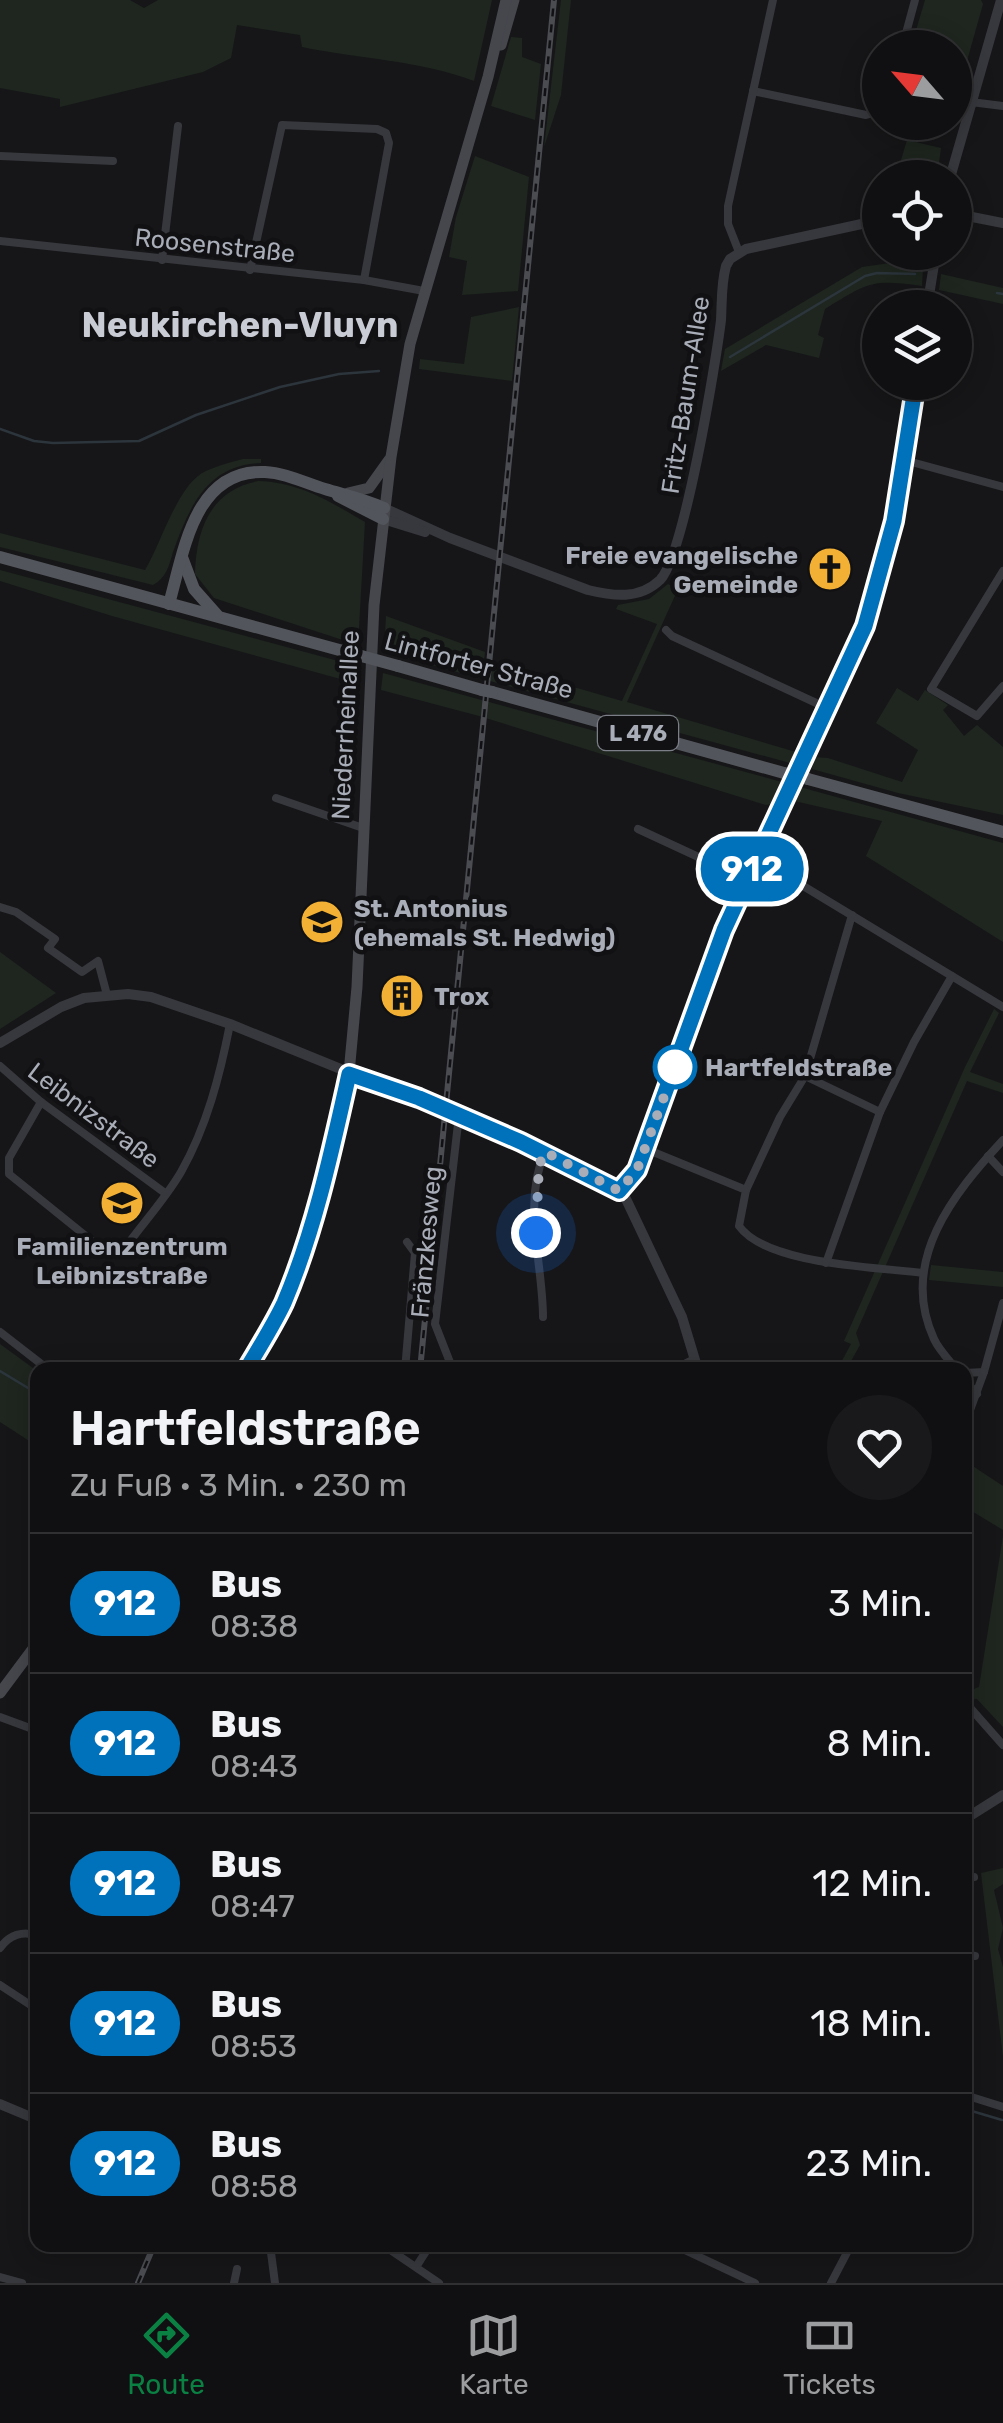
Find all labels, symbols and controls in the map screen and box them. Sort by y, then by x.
north arrow [862,30,972,140]
map controls [862,30,972,400]
button: locate [862,160,972,270]
street label: Roosenstraße [133,223,297,268]
button: layers [862,290,972,400]
street label: Fritz-Baum-Allee [656,294,715,496]
district label: Neukirchen-Vluyn [82,304,398,346]
place label: Freie evangelische Gemeinde [565,541,798,599]
church icon: Freie evangelische Gemeinde [807,546,853,592]
street label: Lintforter Straße [381,626,576,705]
street label: Niederrheinallee [326,630,365,820]
road number: L 476 [598,716,678,750]
line badge: 912 [694,836,810,902]
text: 912 [721,848,783,890]
place label: St. Antonius (ehemals St. Hedwig) [354,894,615,952]
school or university icon: St. Antonius (ehemals St. Hedwig) [299,899,345,945]
building icon: Trox [379,973,425,1019]
place label: Trox [434,982,489,1011]
marker: Hartfeldstraße [654,1046,696,1088]
place label: Hartfeldstraße [705,1053,892,1082]
street label: Leibnizstraße [22,1057,165,1174]
street label: Fränzkesweg [405,1165,448,1319]
school or university icon: Familienzentrum Leibnizstraße [99,1180,145,1226]
your location [511,1208,561,1258]
place label: Familienzentrum Leibnizstraße [16,1232,228,1290]
button: heart [827,1395,932,1500]
text: Hartfeldstraße [70,1400,421,1457]
text: Zu Fuß · 3 Min. · 230 m [70,1466,407,1504]
text: Bus [210,1561,282,1607]
text: 3 Min. [828,1580,932,1626]
text: 912 [94,1582,156,1624]
text: 08:38 [210,1607,298,1645]
text: Bus [210,1701,282,1747]
text: 8 Min. [827,1720,932,1766]
text: 912 [94,1722,156,1764]
text: 08:43 [210,1747,298,1785]
text: Bus [210,1841,282,1887]
text: 12 Min. [812,1860,932,1906]
text: 912 [94,1862,156,1904]
text: 08:47 [210,1887,295,1925]
text: Bus [210,1981,282,2027]
text: 18 Min. [810,2000,932,2046]
text: 912 [94,2002,156,2044]
text: 08:53 [210,2027,297,2065]
text: Bus [210,2121,282,2167]
text: 23 Min. [806,2140,932,2186]
text: 912 [94,2142,156,2184]
text: 08:58 [210,2167,298,2205]
tab: Route [127,2308,205,2401]
tab: Karte [459,2308,529,2401]
tab: Tickets [783,2308,876,2401]

